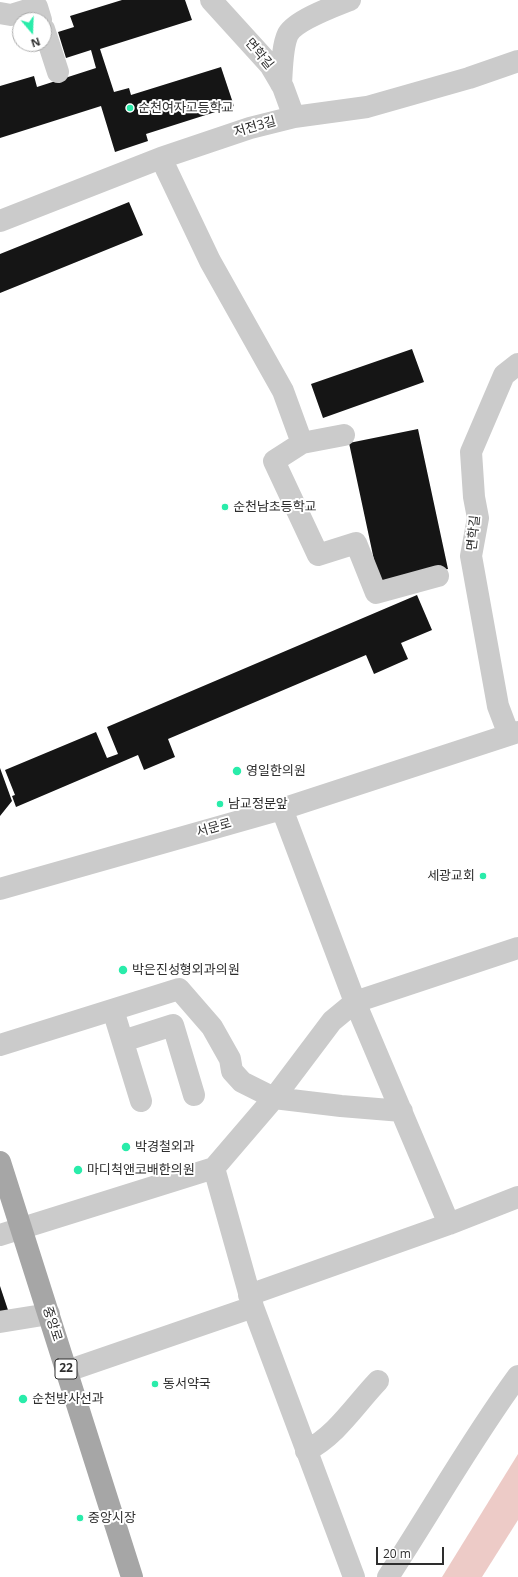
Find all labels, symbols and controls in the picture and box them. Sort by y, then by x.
north arrow [12,12,52,52]
text: N [29,34,42,51]
street label: 면학길 [241,35,277,73]
place label: 순천여자고등학교 [138,100,234,116]
marker: 순천여자고등학교 [125,103,135,113]
street label: 저전3길 [232,114,278,140]
place label: 순천남초등학교 [233,499,317,515]
marker: 순천남초등학교 [220,502,230,512]
street label: 면학길 [464,514,484,552]
place label: 영일한의원 [246,763,306,779]
marker: 영일한의원 [231,765,243,777]
place label: 남교정문앞 [228,796,288,812]
marker: 남교정문앞 [215,799,225,809]
street label: 서문로 [195,816,233,840]
place label: 세광교회 [427,868,475,884]
marker: 세광교회 [478,871,488,881]
place label: 박은진성형외과의원 [132,962,240,978]
marker: 박은진성형외과의원 [117,964,129,976]
place label: 박경철외과 [135,1139,195,1155]
marker: 박경철외과 [120,1141,132,1153]
place label: 마디척앤코배한의원 [87,1162,195,1178]
marker: 마디척앤코배한의원 [72,1164,84,1176]
street label: 중앙로 [39,1305,65,1343]
road number: 22 [55,1359,77,1379]
place label: 동서약국 [163,1376,211,1392]
marker: 동서약국 [150,1379,160,1389]
place label: 순천방사선과 [32,1391,104,1407]
marker: 순천방사선과 [17,1393,29,1405]
place label: 중앙시장 [88,1510,136,1526]
marker: 중앙시장 [75,1513,85,1523]
scale bar [378,1539,446,1565]
text: 20 m [383,1545,411,1562]

